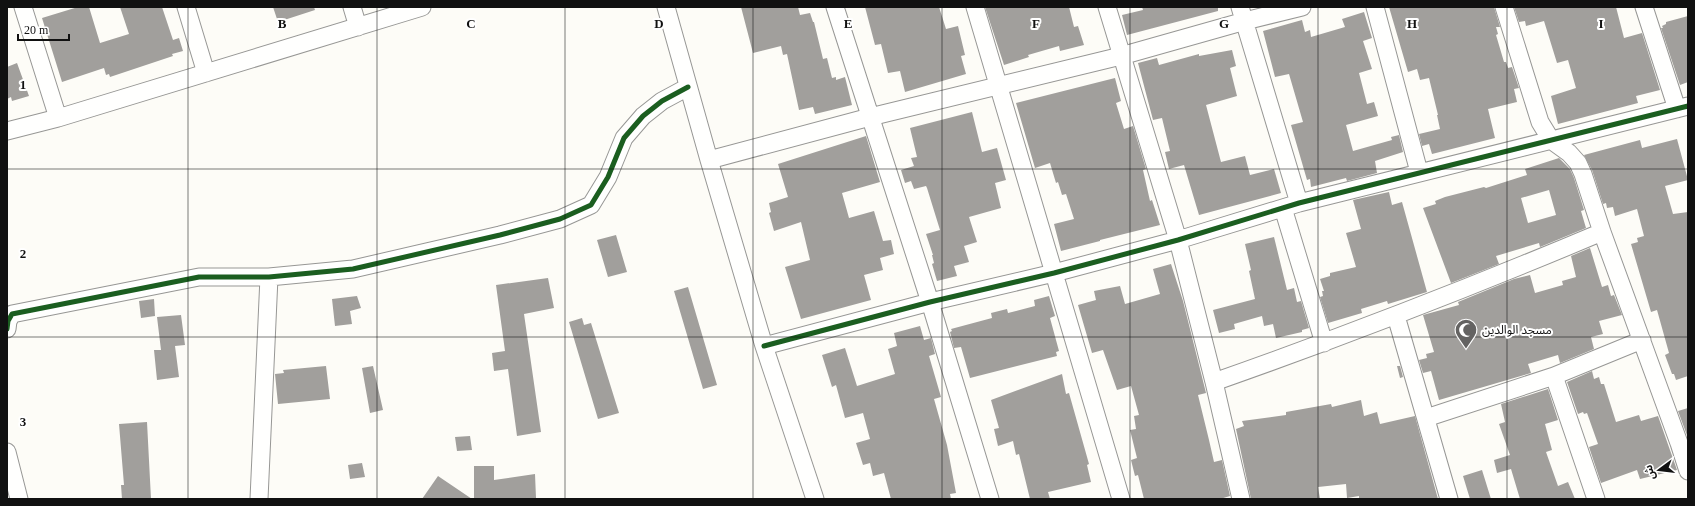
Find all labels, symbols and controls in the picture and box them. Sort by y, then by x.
scale bar [18,16,69,42]
text: B [278,16,287,31]
text: C [466,16,476,31]
text: D [654,16,664,31]
text: E [844,16,852,31]
text: F [1032,16,1040,31]
text: G [1219,16,1229,31]
text: H [1407,16,1417,31]
text: I [1598,16,1604,31]
text: 20 m [24,23,49,37]
text: 1 [20,77,26,92]
text: 2 [20,246,26,261]
mosque icon: مسجد الوالدين [1453,317,1479,350]
place label: مسجد الوالدين [1482,323,1552,337]
text: 3 [20,414,27,429]
north arrow [1639,450,1679,490]
text: ش [1642,463,1658,481]

